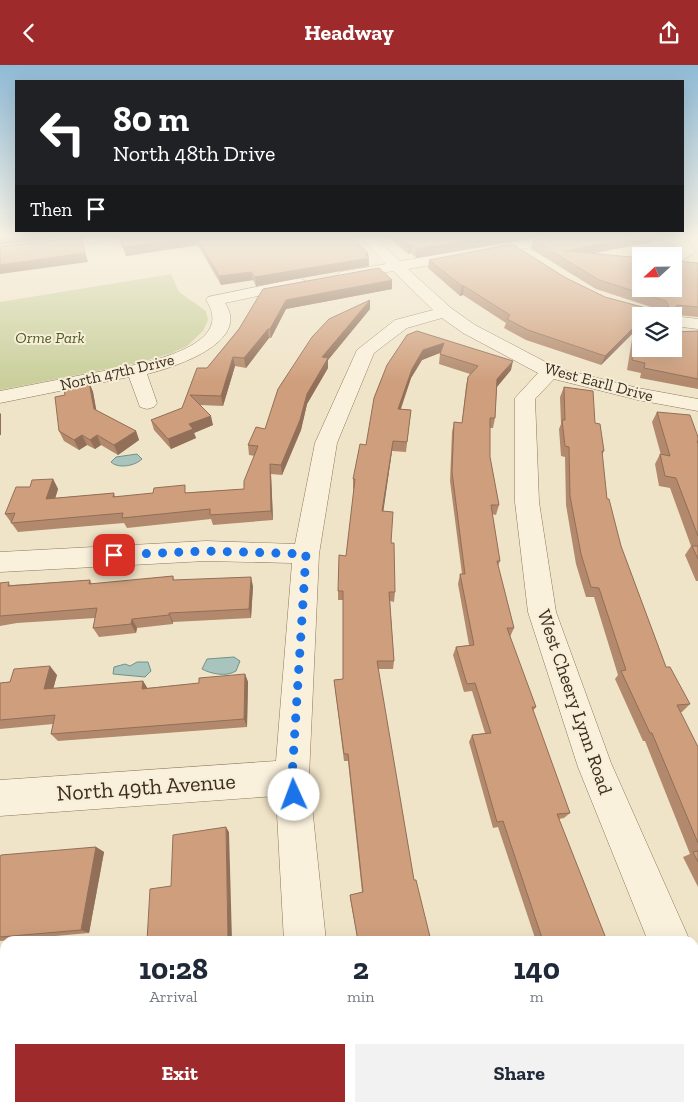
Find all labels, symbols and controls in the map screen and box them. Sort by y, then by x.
icon: back [15,19,43,47]
text: Headway [304,19,394,46]
icon: share [655,19,683,47]
text: 80 m [113,98,189,140]
icon: left [30,100,95,165]
text: North 48th Drive [113,140,275,167]
icon: arrive [82,195,110,223]
text: Then [30,198,72,221]
north arrow [632,247,682,297]
map controls [632,247,682,357]
button: layers [632,307,682,357]
park label: Orme Park [15,328,85,347]
street label: North 47th Drive [58,350,176,394]
street label: West Earll Drive [543,358,655,406]
pin [93,534,135,576]
icon: arrive [100,541,128,569]
street label: West Cheery Lynn Road [533,607,618,798]
street label: North 49th Avenue [56,767,236,807]
position arrow [267,768,319,820]
text: 10:28 [139,951,208,987]
text: 2 [353,951,369,987]
text: 140 [514,951,560,987]
text: Arrival [149,987,198,1006]
text: min [347,987,375,1006]
text: m [530,987,544,1006]
button: Exit [15,1044,345,1102]
button: Share [355,1044,684,1102]

